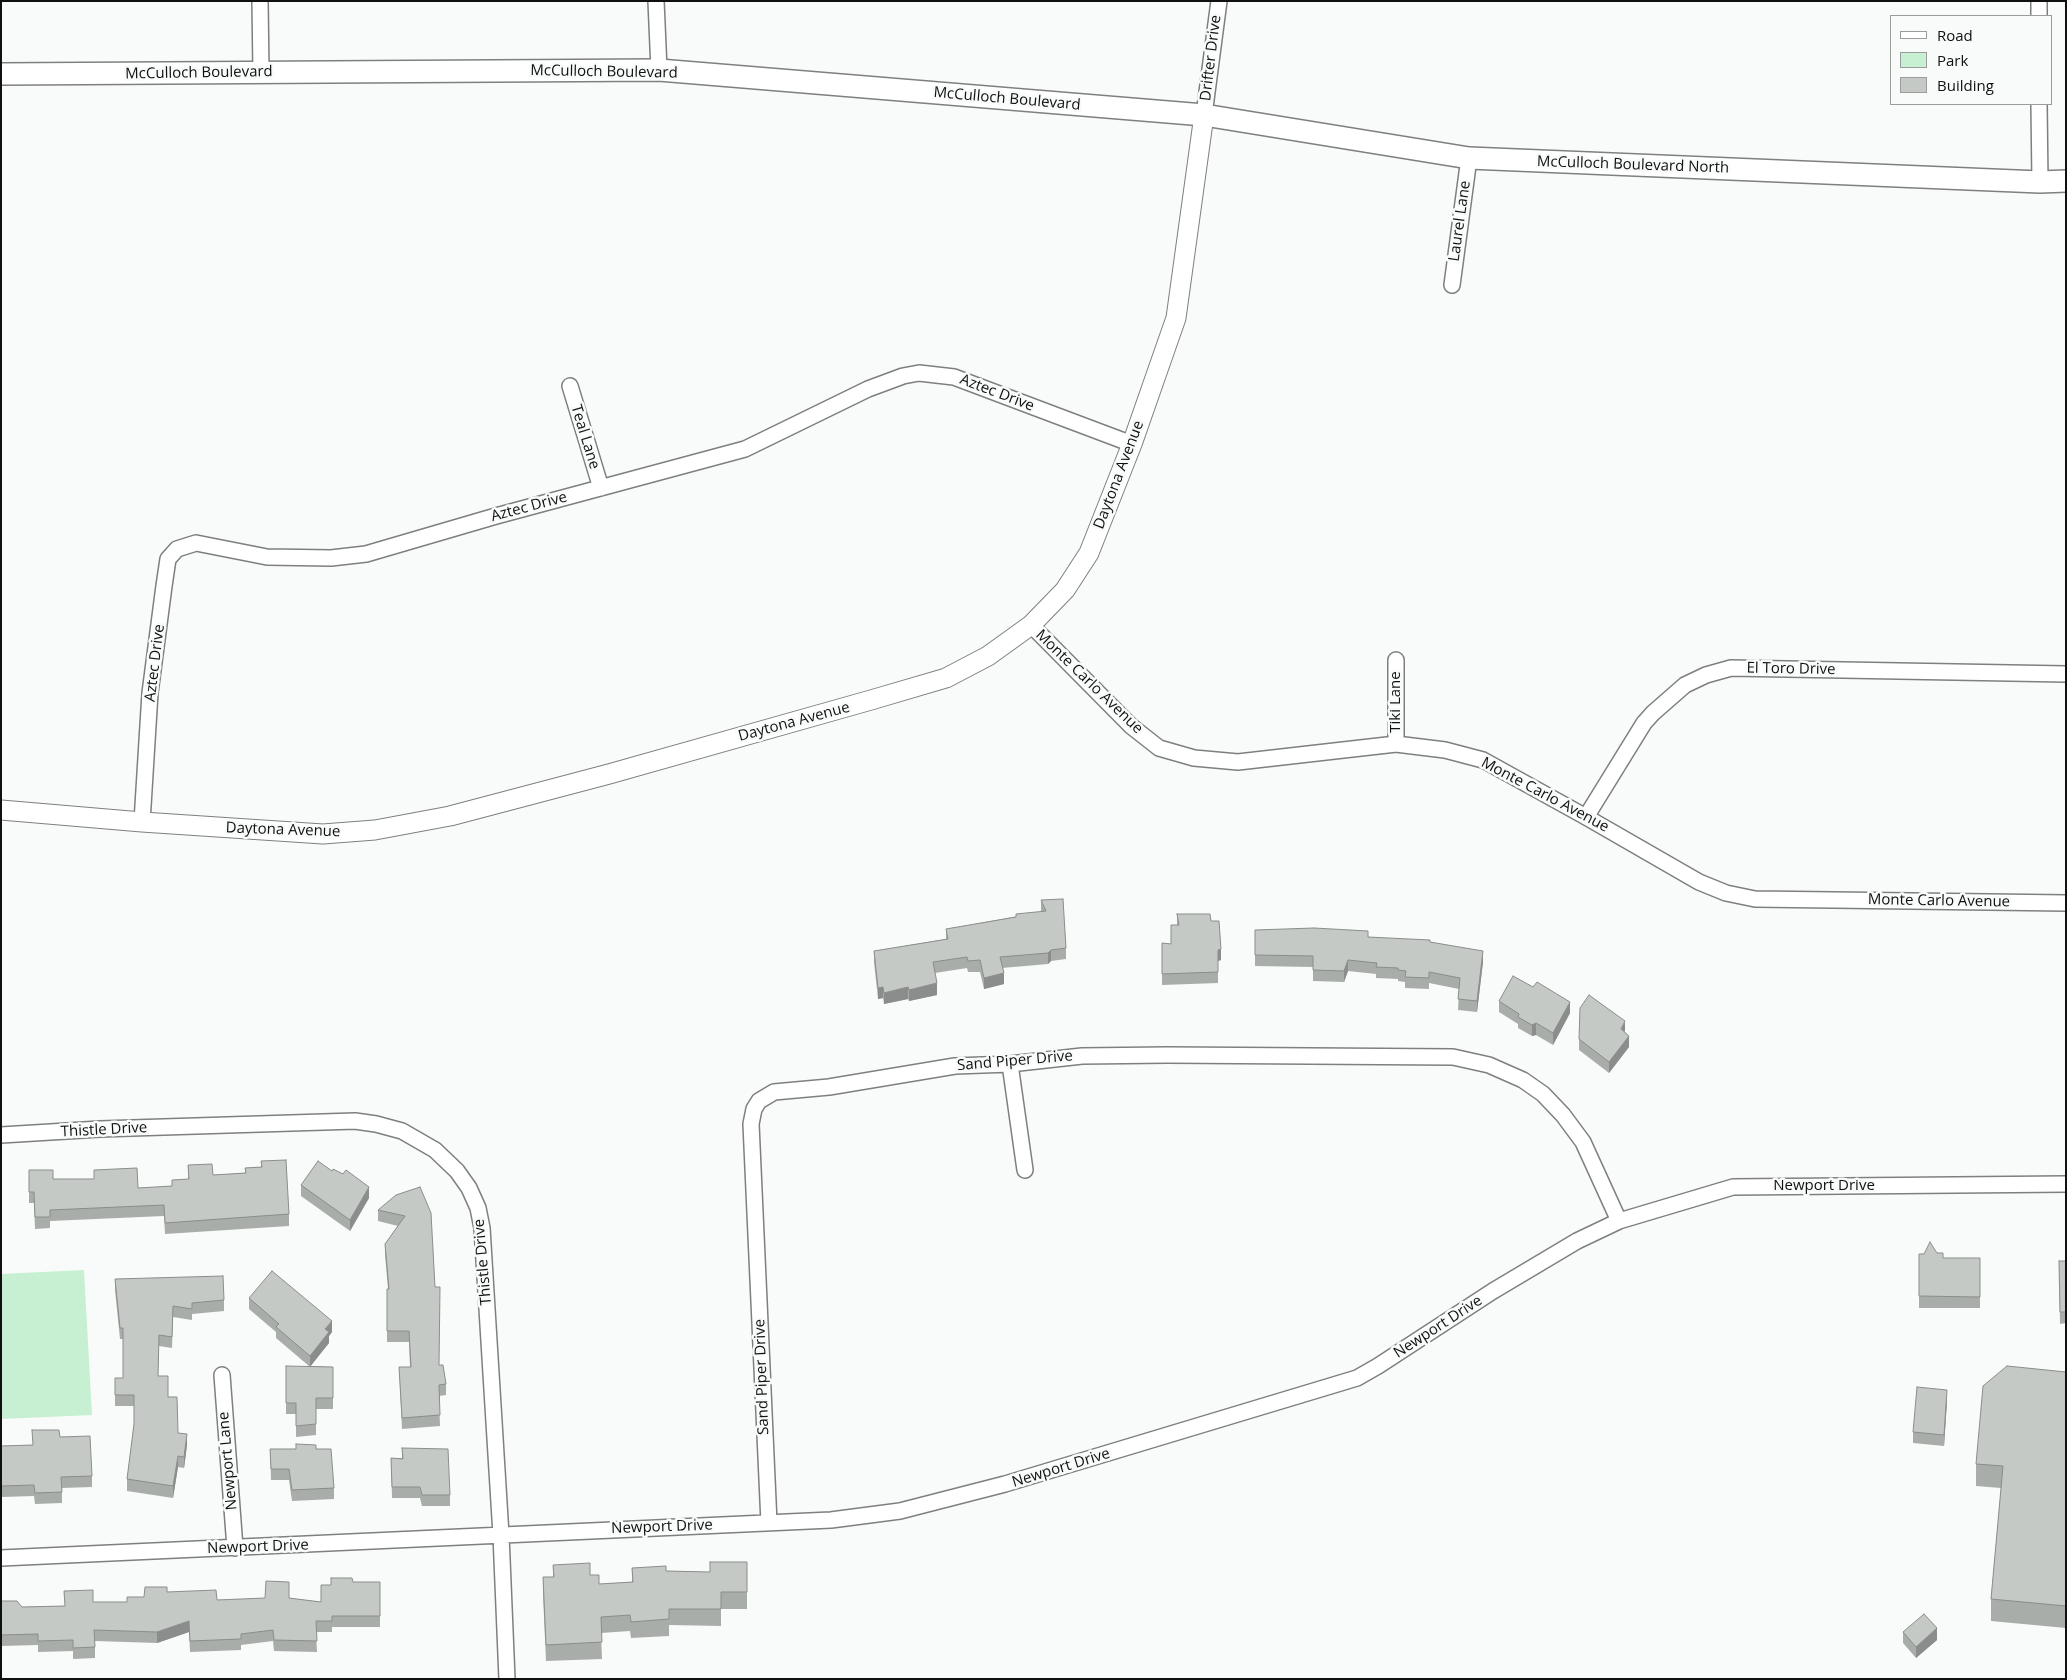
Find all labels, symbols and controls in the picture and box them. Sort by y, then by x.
street label: Drifter Drive [1197,14,1225,102]
legend [1890,15,2052,105]
text: Road [1937,25,1973,45]
text: Park [1937,50,1968,70]
street label: McCulloch Boulevard [530,62,678,82]
street label: McCulloch Boulevard [125,63,273,83]
text: Building [1937,75,1994,95]
street label: McCulloch Boulevard [933,84,1081,114]
street label: McCulloch Boulevard North [1537,153,1729,177]
street label: Laurel Lane [1445,179,1475,263]
street label: Aztec Drive [957,371,1037,415]
street label: Teal Lane [567,403,603,471]
street label: Daytona Avenue [1090,418,1148,532]
street label: Aztec Drive [489,488,569,526]
street label: Aztec Drive [141,623,169,703]
street label: Monte Carlo Avenue [1032,626,1146,738]
street label: El Toro Drive [1746,659,1836,679]
street label: Tiki Lane [1387,671,1405,733]
street label: Daytona Avenue [736,698,852,746]
street label: Monte Carlo Avenue [1478,754,1612,836]
street label: Daytona Avenue [225,819,341,841]
street label: Monte Carlo Avenue [1868,891,2010,911]
street label: Sand Piper Drive [956,1047,1074,1075]
street label: Thistle Drive [60,1119,148,1141]
street label: Newport Drive [1773,1177,1875,1195]
street label: Thistle Drive [470,1218,496,1306]
street label: Newport Drive [1390,1292,1486,1362]
street label: Sand Piper Drive [751,1319,773,1435]
street label: Newport Lane [215,1411,241,1511]
street label: Newport Drive [1010,1445,1112,1491]
street label: Newport Drive [611,1516,713,1538]
street label: Newport Drive [207,1536,309,1558]

